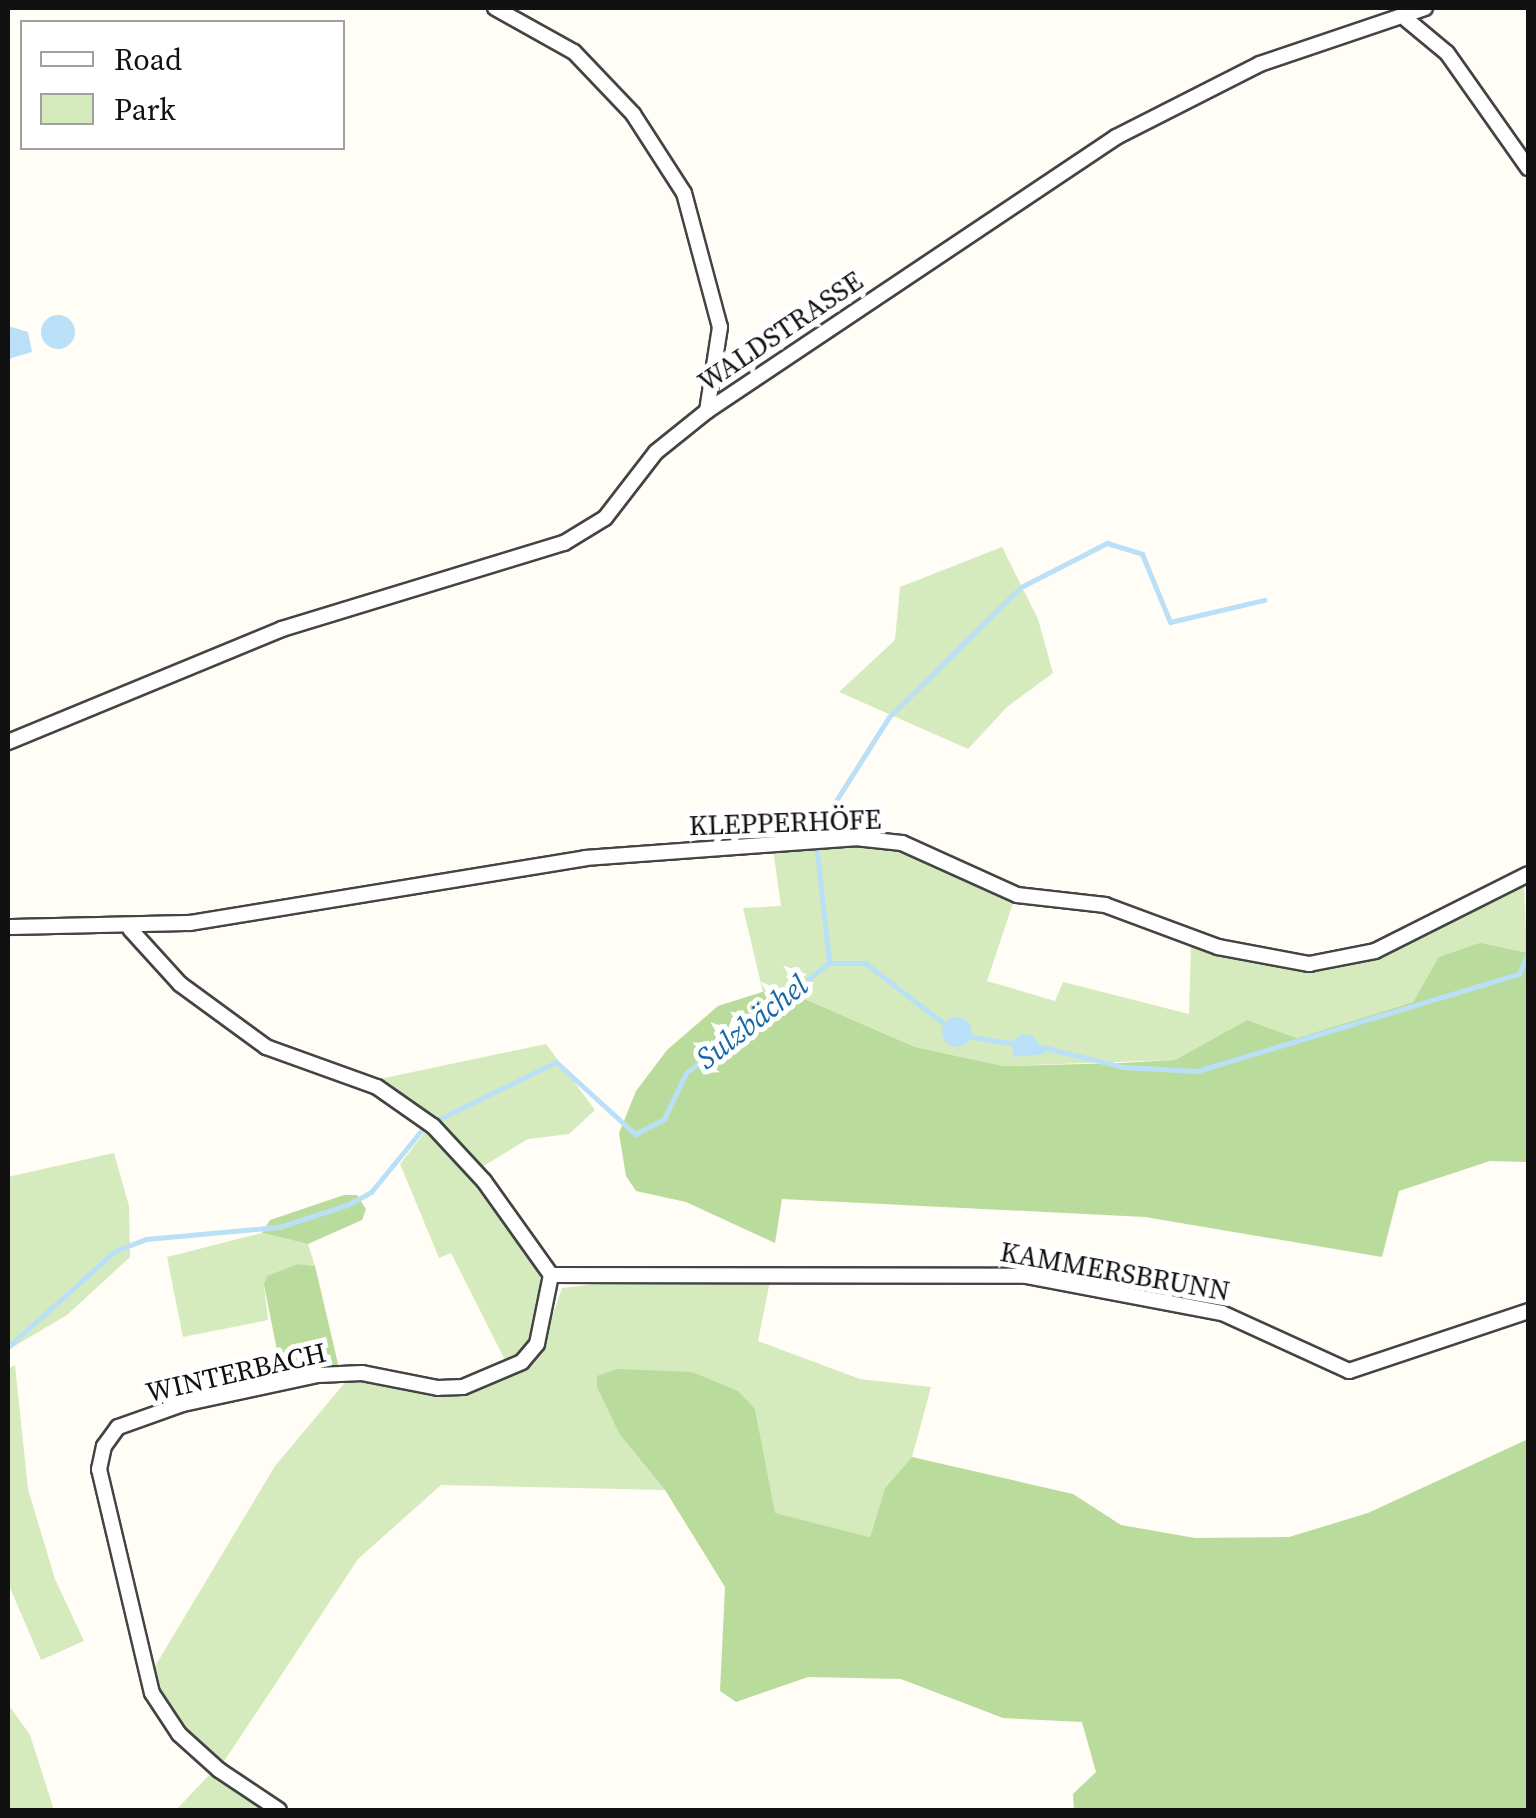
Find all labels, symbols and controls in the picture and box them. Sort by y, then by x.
legend [20,20,345,150]
text: Road [114,39,182,80]
text: Park [114,89,176,130]
street label: WALDSTRASSE [691,264,869,398]
street label: KLEPPERHÖFE [688,802,882,842]
water label: Sulzbächel [689,967,815,1077]
street label: KAMMERSBRUNN [998,1234,1232,1308]
street label: WINTERBACH [143,1335,329,1409]

